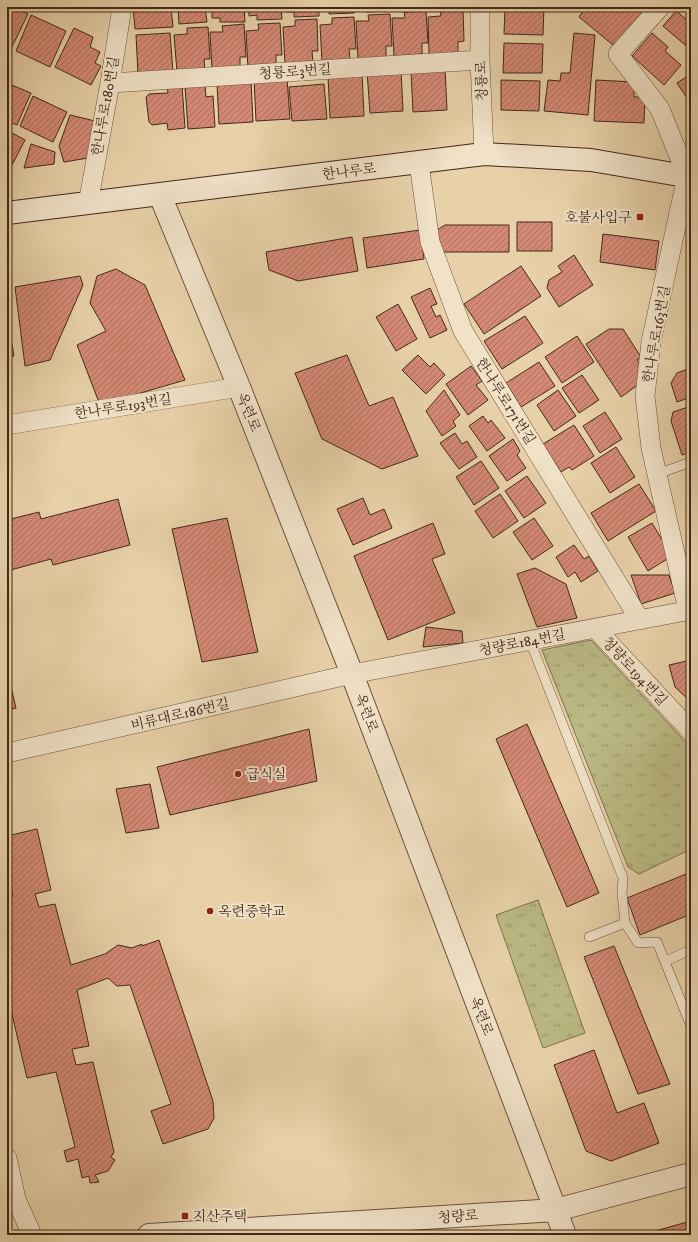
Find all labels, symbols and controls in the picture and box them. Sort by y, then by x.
street label: 한나루로180번길 [88,55,124,157]
street label: 청룡로3번길 [258,60,332,84]
street label: 청룡로 [472,60,492,102]
street label: 한나루로 [321,160,378,184]
place label: 호불사입구 [564,209,632,227]
marker: 호불사입구 [635,212,645,222]
street label: 한나루로163번길 [640,284,674,384]
street label: 한나루로171번길 [471,355,539,448]
street label: 한나루로193번길 [73,390,173,424]
street label: 옥련로 [232,390,264,435]
street label: 청량로184번길 [477,626,567,660]
street label: 청량로194번길 [598,633,671,710]
street label: 옥련로 [350,691,382,736]
street label: 비류대로186번길 [129,695,231,735]
place label: 급식실 [246,766,287,784]
marker: 급식실 [233,769,243,779]
place label: 옥련중학교 [218,903,286,921]
marker: 옥련중학교 [205,906,215,916]
street label: 옥련로 [465,994,497,1039]
street label: 청량로 [437,1207,479,1227]
place label: 지산주택 [193,1208,247,1226]
marker: 지산주택 [180,1211,190,1221]

